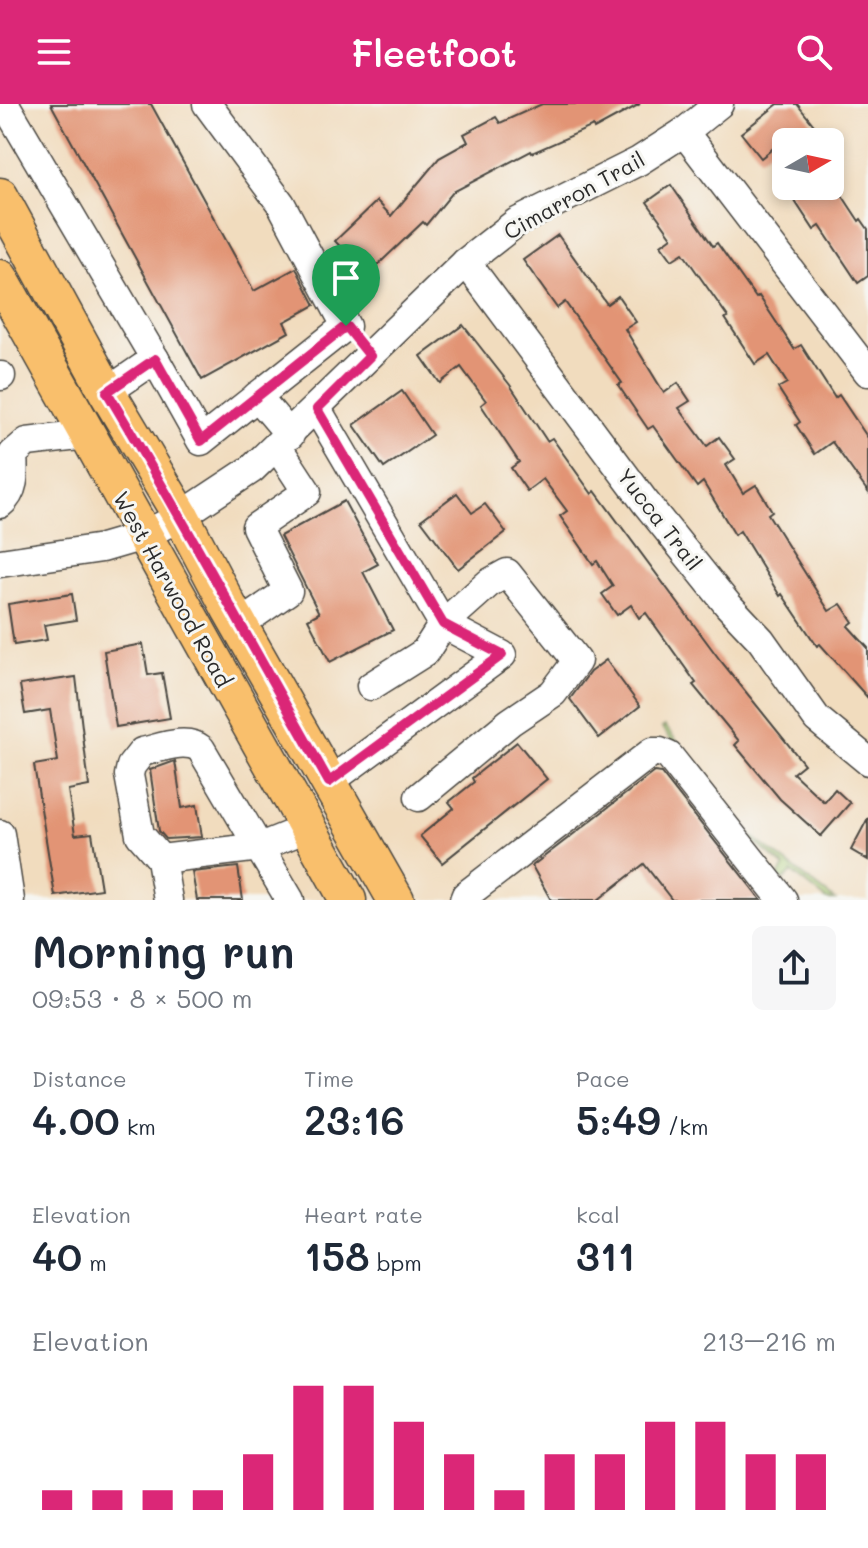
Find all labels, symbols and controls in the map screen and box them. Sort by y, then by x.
text: Fleetfoot [351,29,517,76]
icon: menu [32,30,76,74]
icon: search [792,30,836,74]
north arrow [772,128,844,200]
map controls [772,128,844,200]
street label: Cimarron Trail [498,144,650,246]
pin [312,244,380,326]
icon: arrive [324,256,368,300]
street label: Yucca Trail [611,462,709,576]
street label: West Harwood Road [107,486,239,692]
text: Morning run [32,922,295,979]
button: share [752,926,836,1010]
text: 09:53 · 8 × 500 m [32,981,253,1015]
text: Distance [32,1064,127,1093]
text: Time [304,1064,354,1093]
text: Pace [576,1064,630,1093]
text: 4.00 [32,1093,120,1145]
text: 23:16 [304,1093,405,1145]
text: 5:49 [576,1093,661,1145]
text: km [120,1112,156,1141]
text: /km [661,1112,708,1141]
text: Elevation [32,1200,131,1229]
text: Heart rate [304,1200,423,1229]
text: kcal [576,1200,620,1229]
text: 40 [32,1229,82,1281]
text: 158 [304,1229,370,1281]
text: 311 [576,1229,635,1281]
text: m [82,1248,107,1277]
text: bpm [370,1248,422,1277]
text: Elevation [32,1324,149,1358]
text: 213–216 m [703,1324,836,1358]

